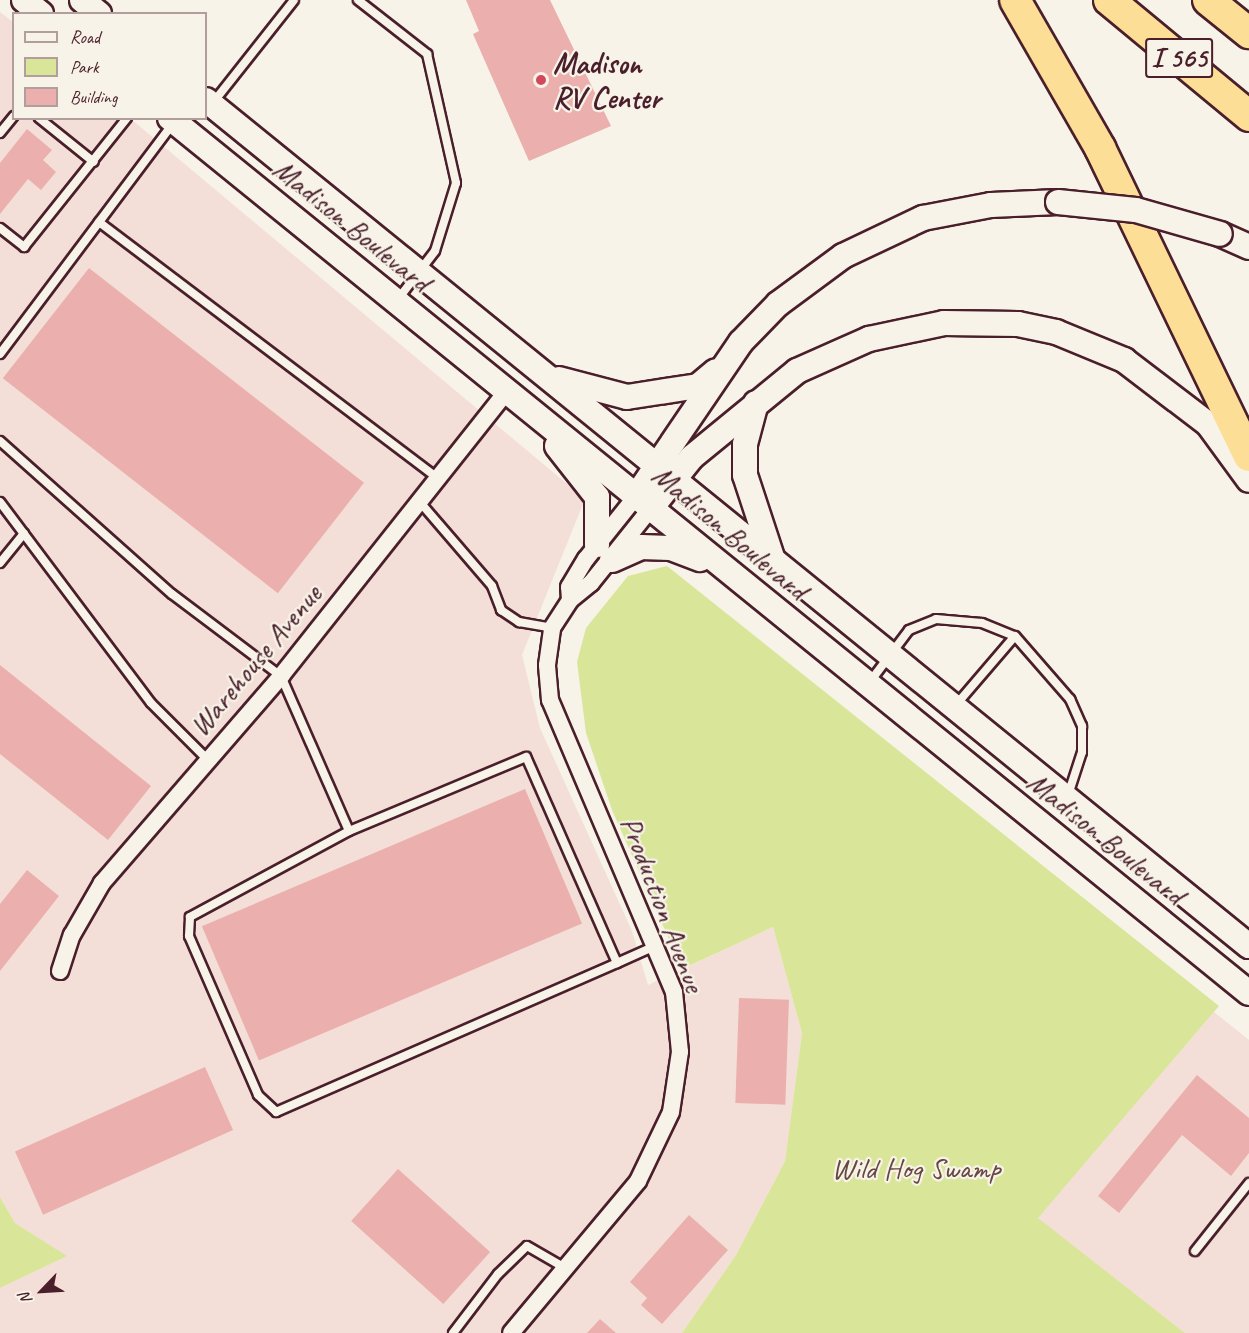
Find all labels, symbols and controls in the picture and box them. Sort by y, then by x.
legend [12,12,207,120]
text: Road [70,26,100,48]
road number: I 565 [1144,33,1214,83]
place label: Madison RV Center [553,45,660,116]
text: Park [70,56,99,78]
marker: Madison RV Center [534,73,548,87]
text: Building [70,86,117,108]
street label: Madison Boulevard [266,151,438,299]
street label: Madison Boulevard [645,457,815,607]
street label: Warehouse Avenue [181,577,329,743]
street label: Madison Boulevard [1020,764,1192,912]
street label: Production Avenue [613,811,713,997]
park label: Wild Hog Swamp [831,1150,1001,1186]
north arrow [12,1261,72,1321]
text: N [15,1290,37,1307]

